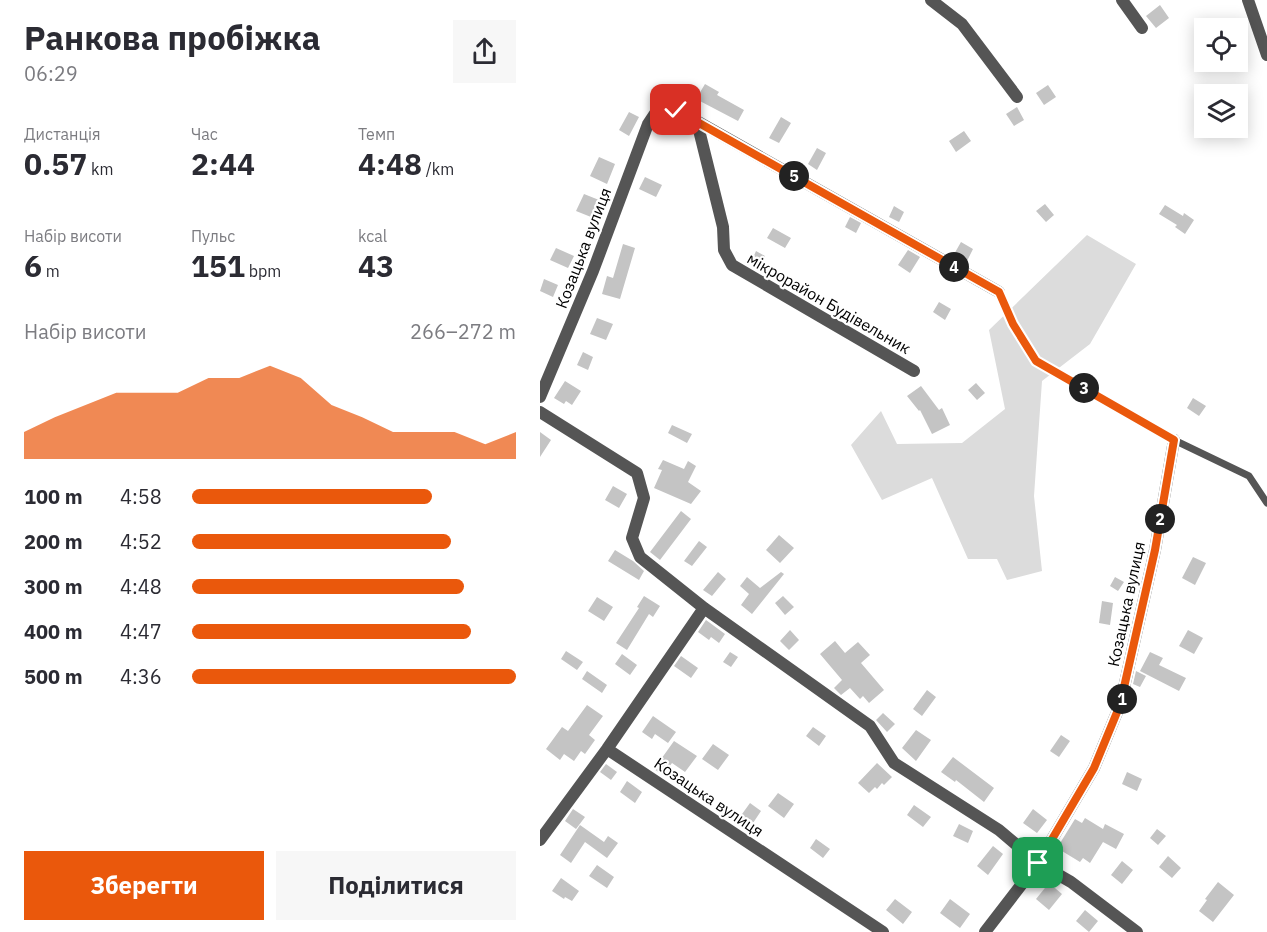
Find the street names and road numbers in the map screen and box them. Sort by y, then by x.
street label: Козацька вулиця [551,185,615,311]
street label: мікрорайон Будівельник [744,248,915,358]
street label: Козацька вулиця [1103,540,1149,668]
street label: Козацька вулиця [651,753,767,841]

